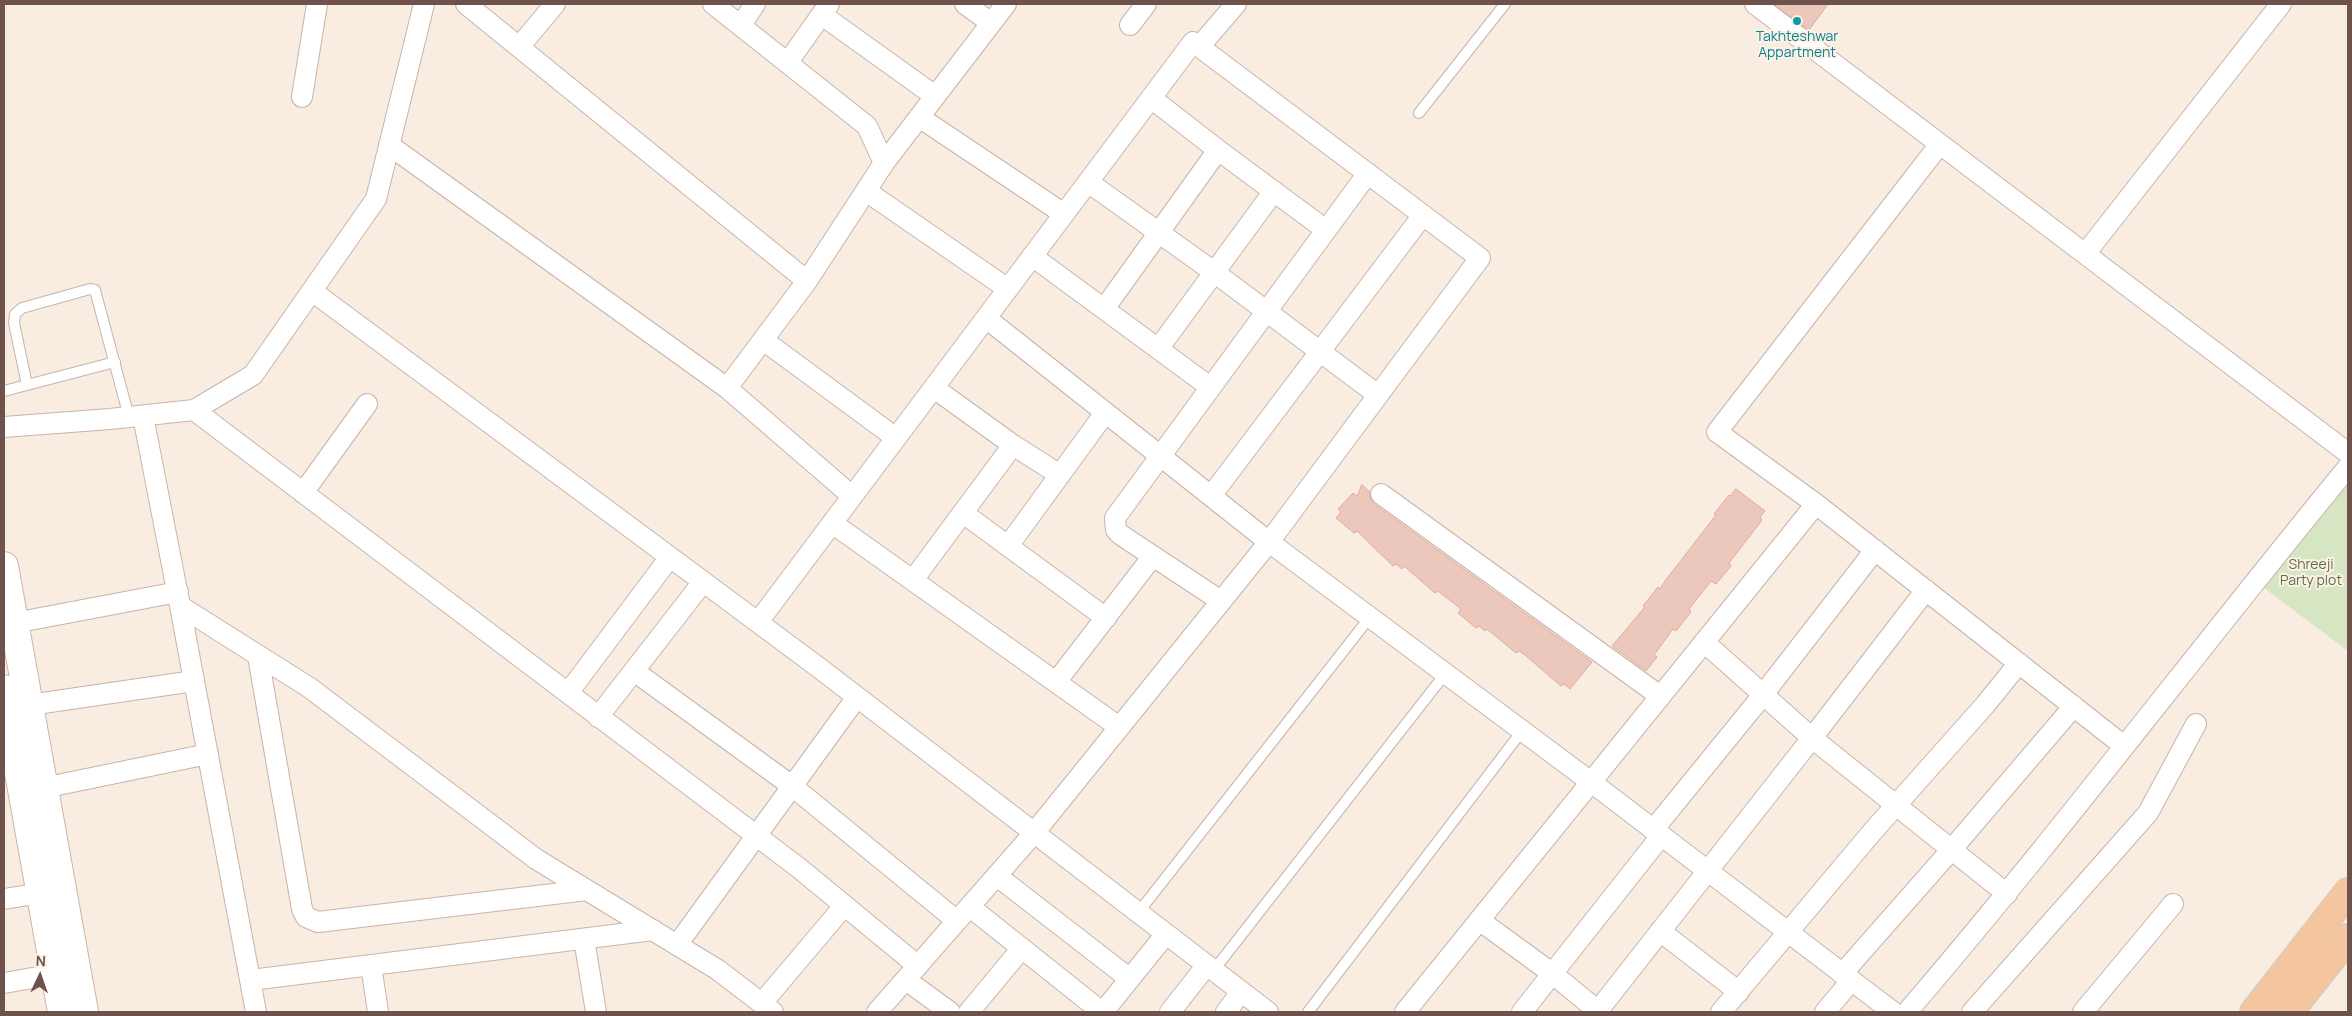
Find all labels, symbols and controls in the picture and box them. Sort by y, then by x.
marker: Takhteshwar Appartment [1791,15,1803,27]
place label: Takhteshwar Appartment [1756,29,1838,62]
park label: Shreeji Party plot [2280,557,2342,590]
north arrow [15,951,65,1001]
text: N [35,951,46,970]

